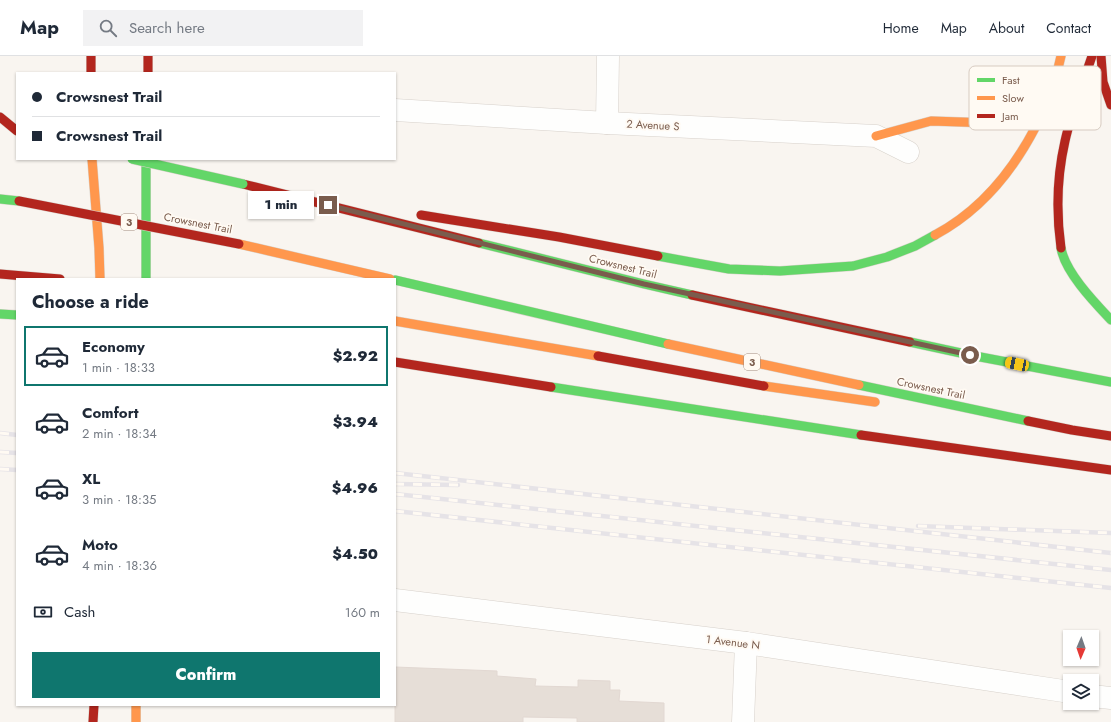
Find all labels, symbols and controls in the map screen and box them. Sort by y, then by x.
search box [83,10,363,46]
text: Map [20,14,59,41]
icon: search [97,17,119,39]
text: Search here [129,17,205,39]
text: Home [883,18,919,38]
text: Map [941,18,967,38]
text: About [989,18,1024,38]
text: Contact [1046,18,1091,38]
legend [969,66,1101,130]
text: Fast [1002,72,1020,88]
text: Crowsnest Trail [56,86,162,108]
text: Slow [1002,90,1024,106]
text: Jam [1000,108,1019,124]
street label: 2 Avenue S [626,116,680,134]
text: Crowsnest Trail [56,125,162,147]
callout: 1 min [248,191,314,219]
text: 1 min [265,195,297,214]
route end [319,196,337,214]
street label: Crowsnest Trail [162,209,234,237]
road number: 3 [121,214,137,230]
street label: Crowsnest Trail [587,250,659,282]
text: Choose a ride [32,289,149,315]
text: Economy [82,336,145,358]
icon: car [34,338,70,374]
text: $2.92 [333,345,378,367]
route start [961,346,979,364]
road number: 3 [744,354,760,370]
car [1004,356,1030,372]
text: 1 min · 18:33 [82,358,155,377]
street label: Crowsnest Trail [895,373,967,403]
text: Comfort [82,402,139,424]
icon: car [34,404,70,440]
text: $3.94 [333,411,378,433]
text: 2 min · 18:34 [82,424,157,443]
text: XL [82,468,100,490]
icon: car [34,470,70,506]
text: $4.96 [332,477,378,499]
text: 3 min · 18:35 [82,490,156,509]
text: Moto [82,534,118,556]
icon: car [34,536,70,572]
text: $4.50 [332,543,378,565]
text: 4 min · 18:36 [82,556,157,575]
icon: cash [32,601,54,623]
text: Cash [64,601,95,623]
text: 160 m [345,603,380,622]
north arrow [1063,630,1099,666]
map controls [1063,630,1099,710]
street label: 1 Avenue N [705,631,761,653]
button: Confirm [32,652,380,698]
button: layers [1063,674,1099,710]

